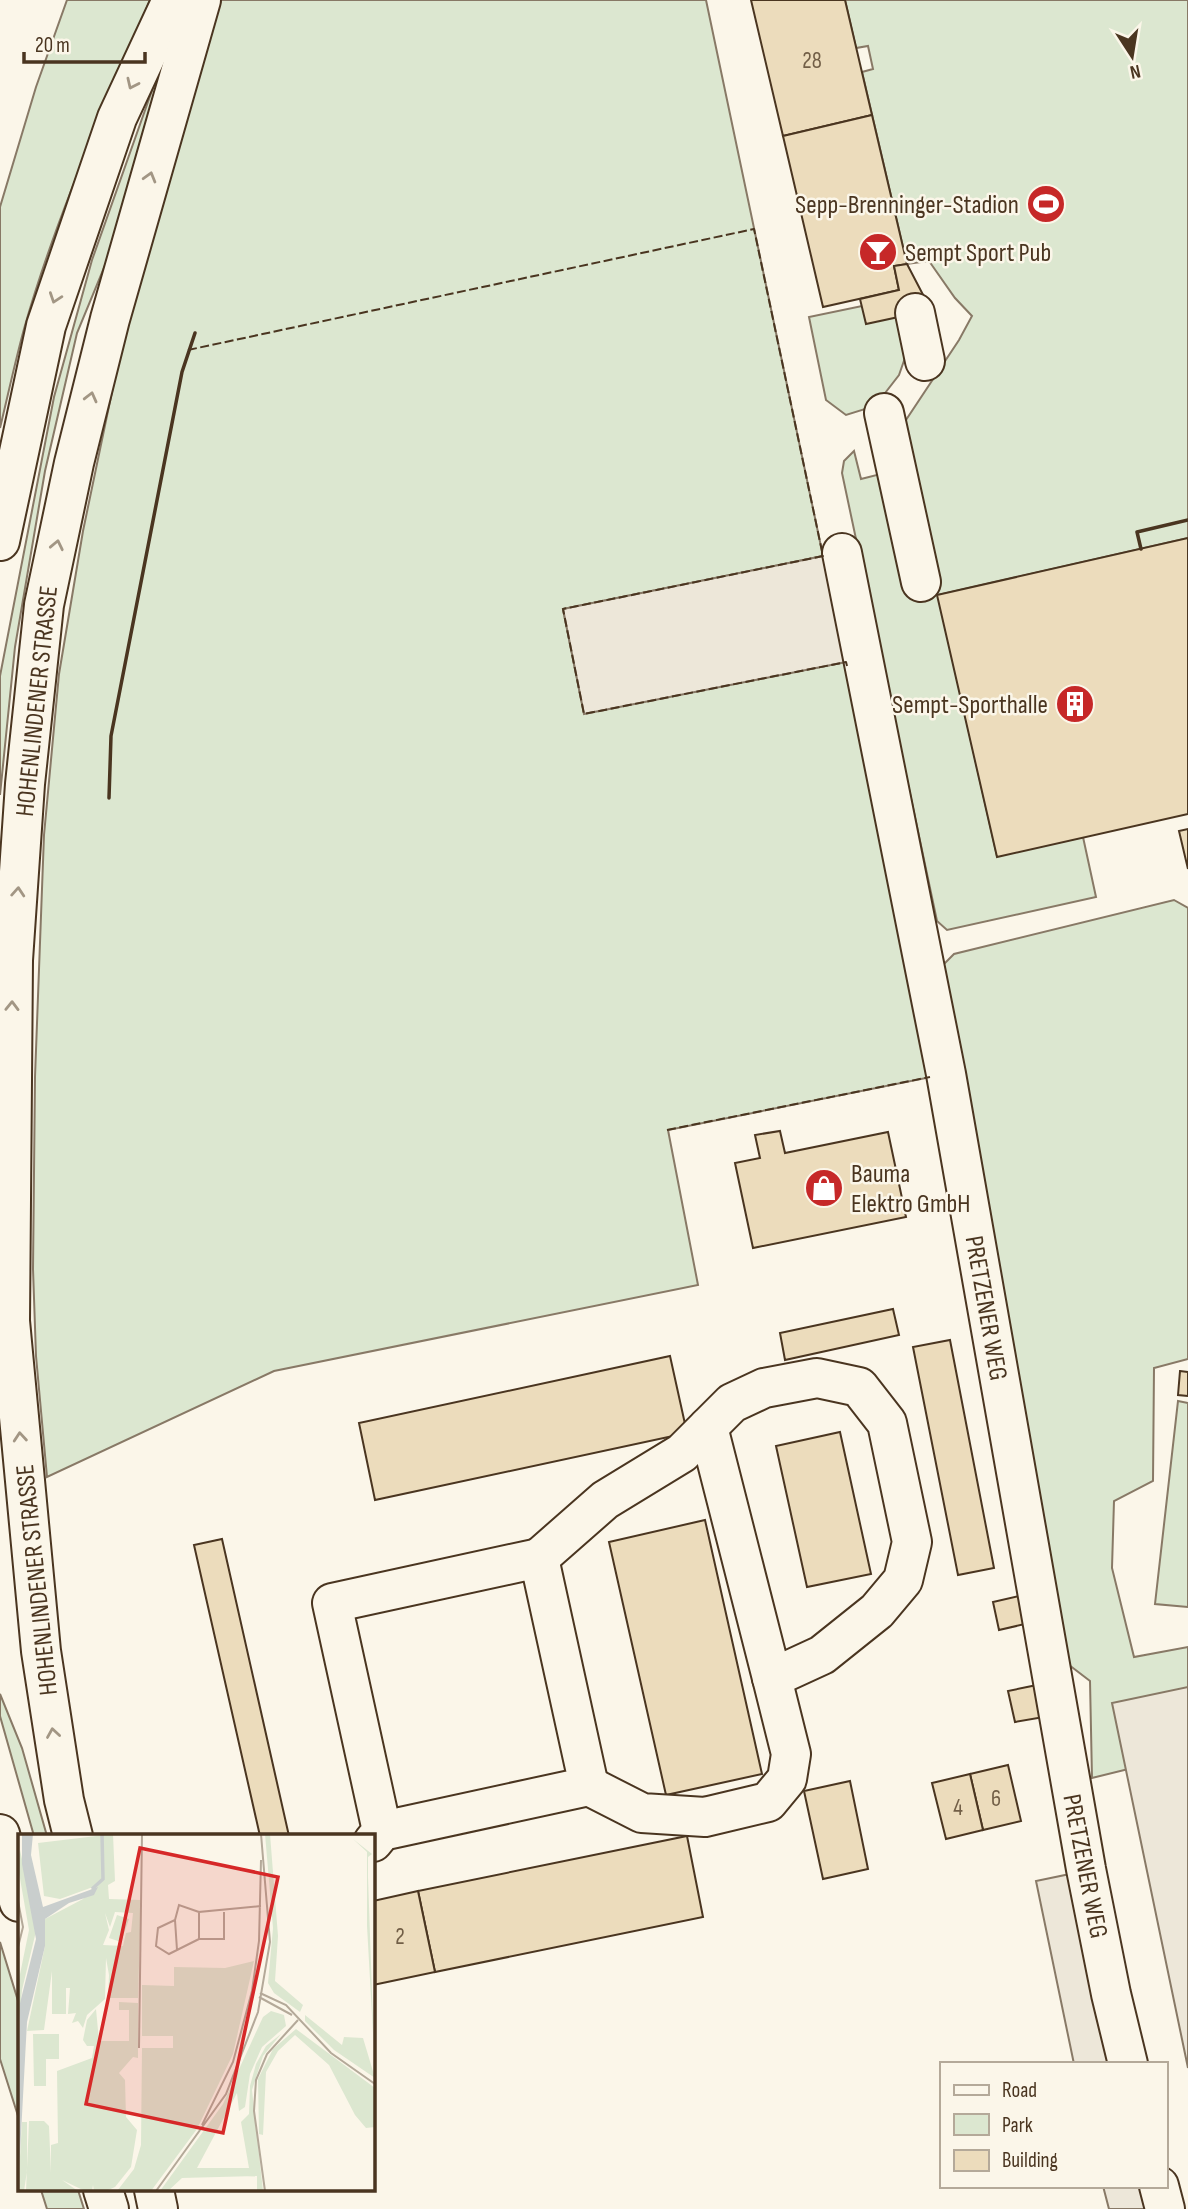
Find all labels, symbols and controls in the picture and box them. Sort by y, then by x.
scale bar [24,21,145,65]
north arrow [1097,21,1167,91]
text: 20 m [35,33,70,58]
house number: 28 [802,47,822,75]
text: N [1128,59,1143,83]
one-way arrow [127,77,141,89]
one-way arrow [142,172,157,184]
sports icon: Sepp-Brenninger-Stadion [1025,183,1067,225]
place label: Sepp-Brenninger-Stadion [795,190,1019,221]
bar icon: Sempt Sport Pub [857,231,899,273]
place label: Sempt Sport Pub [905,238,1051,269]
one-way arrow [49,291,63,303]
one-way arrow [83,391,97,403]
one-way arrow [48,539,63,551]
street label: HOHENLINDENER STRASSE [10,584,65,818]
building icon: Sempt-Sporthalle [1054,683,1096,725]
place label: Sempt-Sporthalle [892,690,1048,721]
one-way arrow [10,886,25,897]
one-way arrow [5,1000,20,1011]
place label: Bauma Elektro GmbH [851,1159,971,1220]
shop icon: Bauma Elektro GmbH [803,1167,845,1209]
street label: PRETZENER WEG [958,1234,1013,1383]
one-way arrow [13,1431,28,1442]
street label: HOHENLINDENER STRASSE [10,1463,65,1697]
one-way arrow [46,1727,61,1738]
house number: 6 [991,1785,1001,1813]
street label: PRETZENER WEG [1055,1792,1114,1941]
house number: 4 [953,1794,963,1822]
inset map [18,1834,374,2192]
house number: 2 [395,1923,405,1951]
legend [940,2062,1167,2188]
text: Road [1002,2078,1037,2103]
text: Park [1002,2113,1033,2138]
text: Building [1002,2148,1058,2173]

